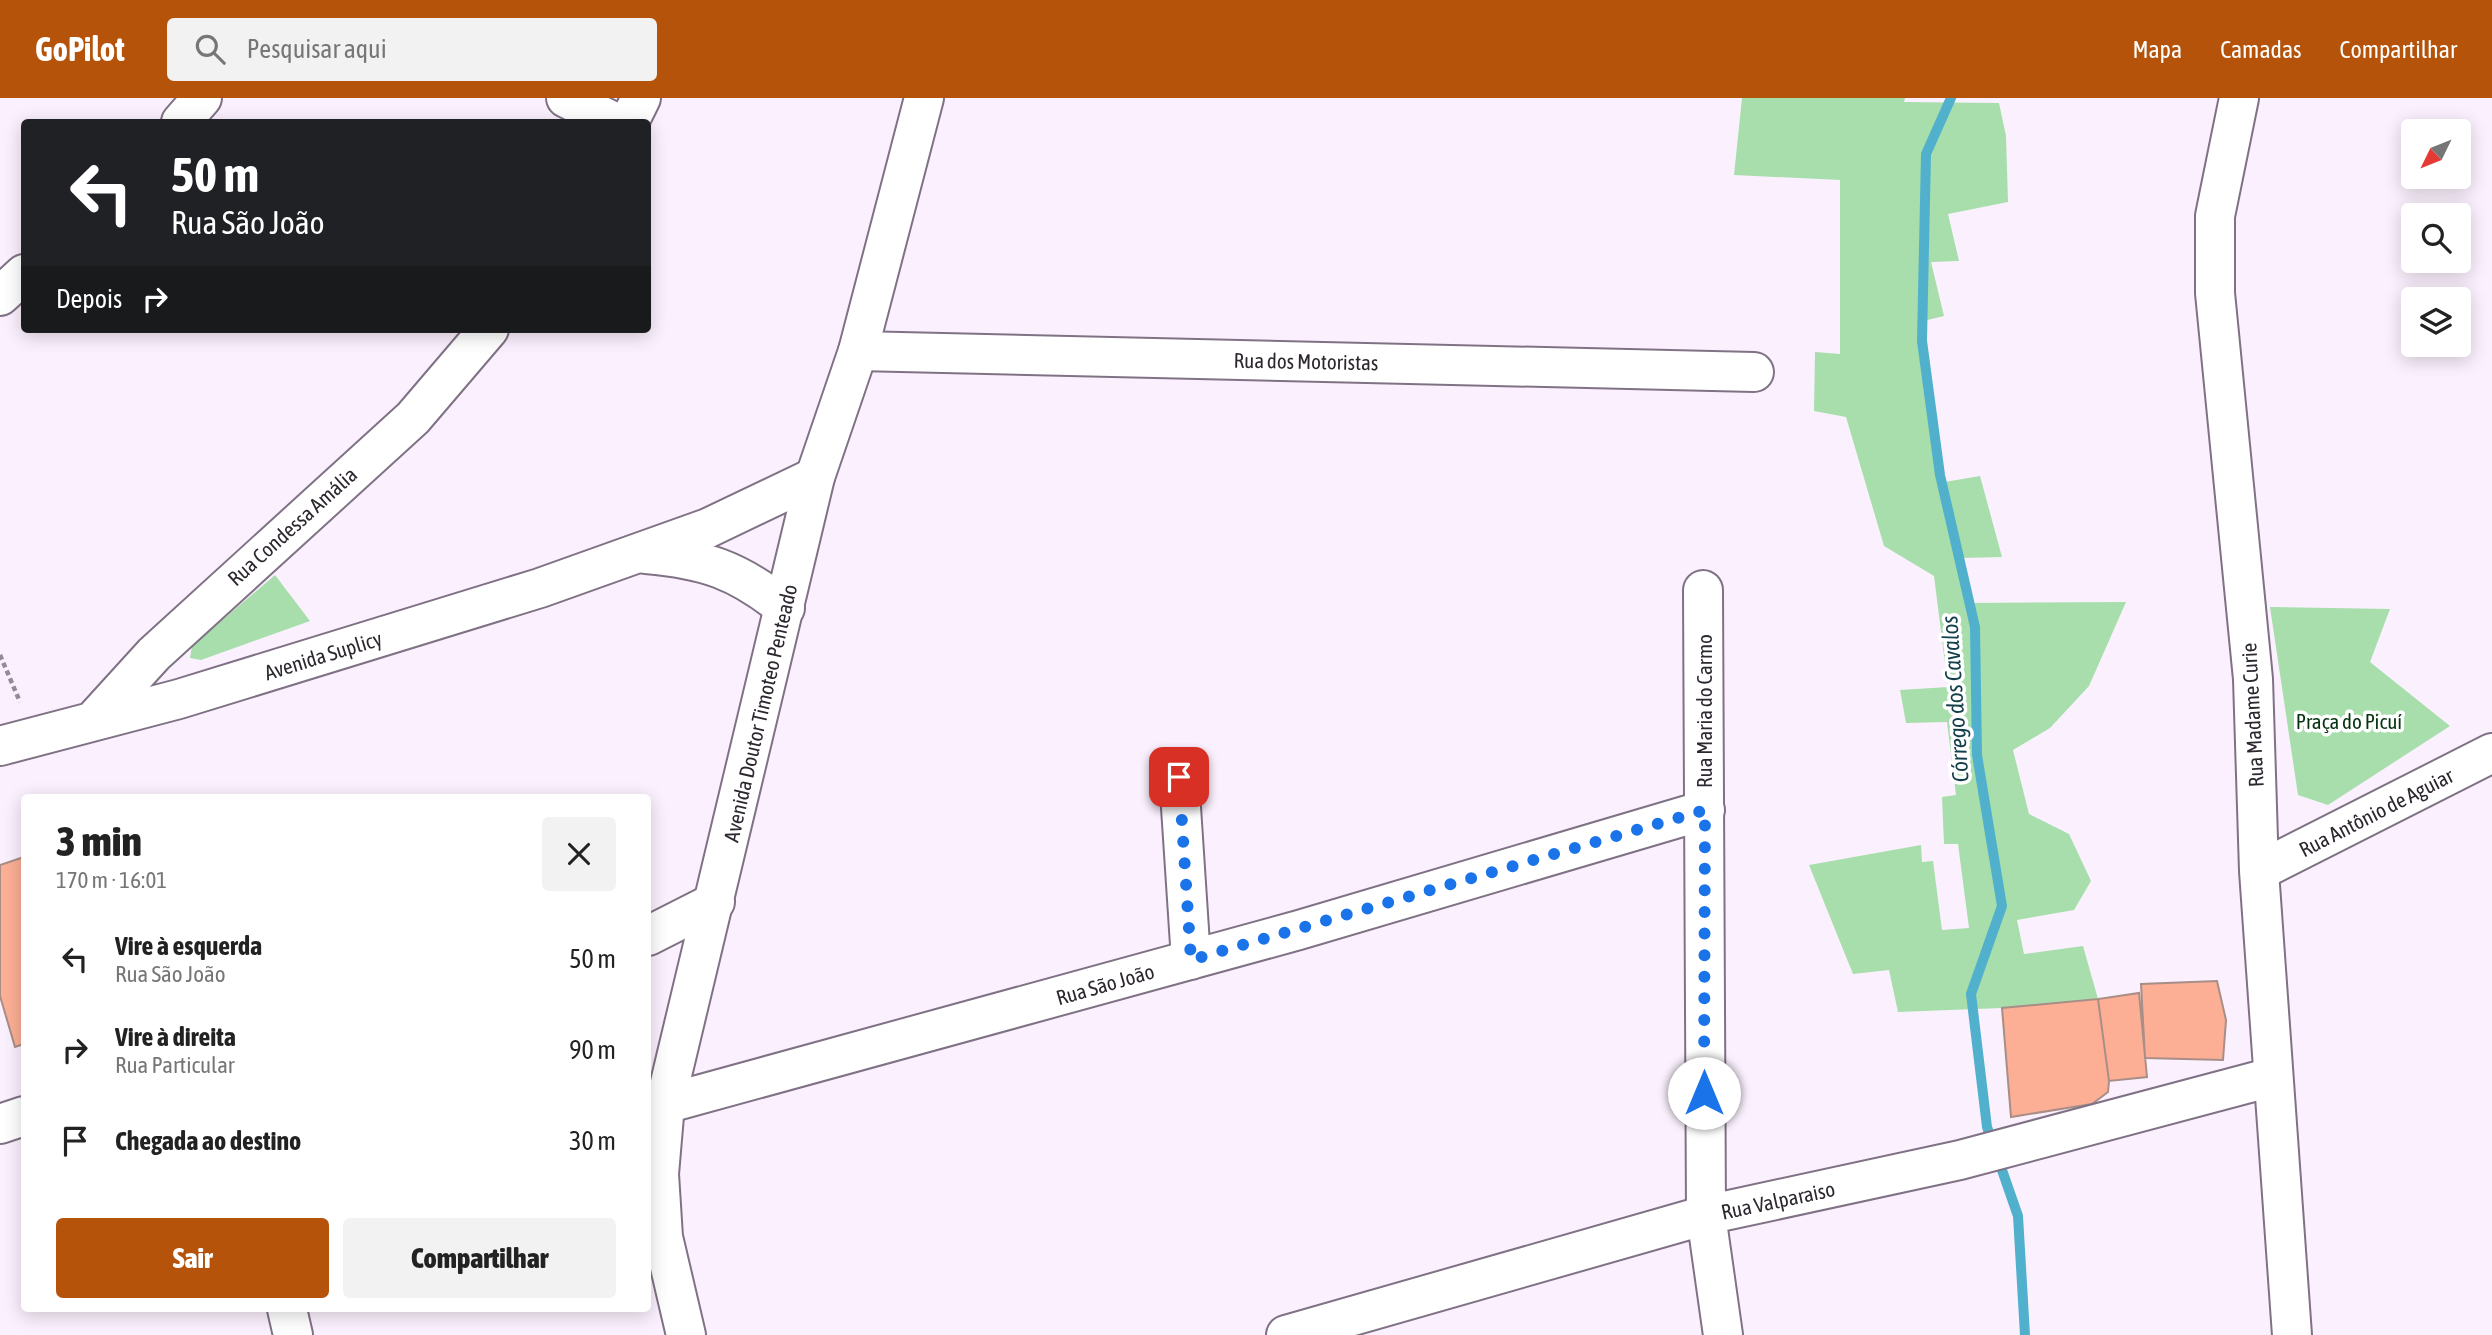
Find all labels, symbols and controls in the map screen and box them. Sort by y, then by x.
search box [167,18,657,81]
text: GoPilot [35,30,125,68]
icon: search [191,30,229,68]
text: Pesquisar aqui [247,34,387,64]
text: Mapa [2132,36,2182,63]
text: Camadas [2220,36,2302,63]
text: Compartilhar [2340,36,2457,63]
north arrow [2401,119,2471,189]
map controls [2401,119,2471,357]
text: 50 m [171,146,259,202]
icon: left [56,147,147,238]
button: search [2401,203,2471,273]
text: Rua São João [171,204,325,241]
icon: right [136,280,174,318]
text: Depois [56,284,122,314]
button: layers [2401,287,2471,357]
street label: Rua dos Motoristas [1233,348,1379,374]
street label: Rua Condessa Amália [223,462,361,590]
street label: Avenida Doutor Timoteo Penteado [719,582,801,844]
water label: Córrego dos Cavalos [1936,615,1974,783]
street label: Avenida Suplicy [261,626,385,684]
street label: Rua Maria do Carmo [1692,634,1716,788]
street label: Rua Madame Curie [2236,642,2268,788]
park label: Praça do Picuí [2296,709,2402,733]
pin [1149,747,1209,807]
icon: arrive [1160,758,1198,796]
street label: Rua Antônio de Aguiar [2295,762,2458,861]
text: 3 min [56,817,142,865]
button: close [542,817,616,891]
text: 170 m · 16:01 [56,867,167,893]
text: Vire à esquerda [115,931,262,961]
icon: left [56,940,94,978]
text: 50 m [569,944,616,974]
street label: Rua São João [1053,959,1157,1009]
text: Rua São João [115,961,225,987]
text: Vire à direita [115,1022,236,1052]
icon: right [56,1031,94,1069]
text: 90 m [569,1035,616,1065]
text: Rua Particular [115,1052,235,1078]
position arrow [1667,1056,1741,1130]
icon: arrive [56,1122,94,1160]
text: Chegada ao destino [115,1126,301,1156]
text: 30 m [569,1126,616,1156]
street label: Rua Valparaiso [1719,1176,1837,1224]
button: Sair [56,1218,329,1298]
button: Compartilhar [343,1218,616,1298]

